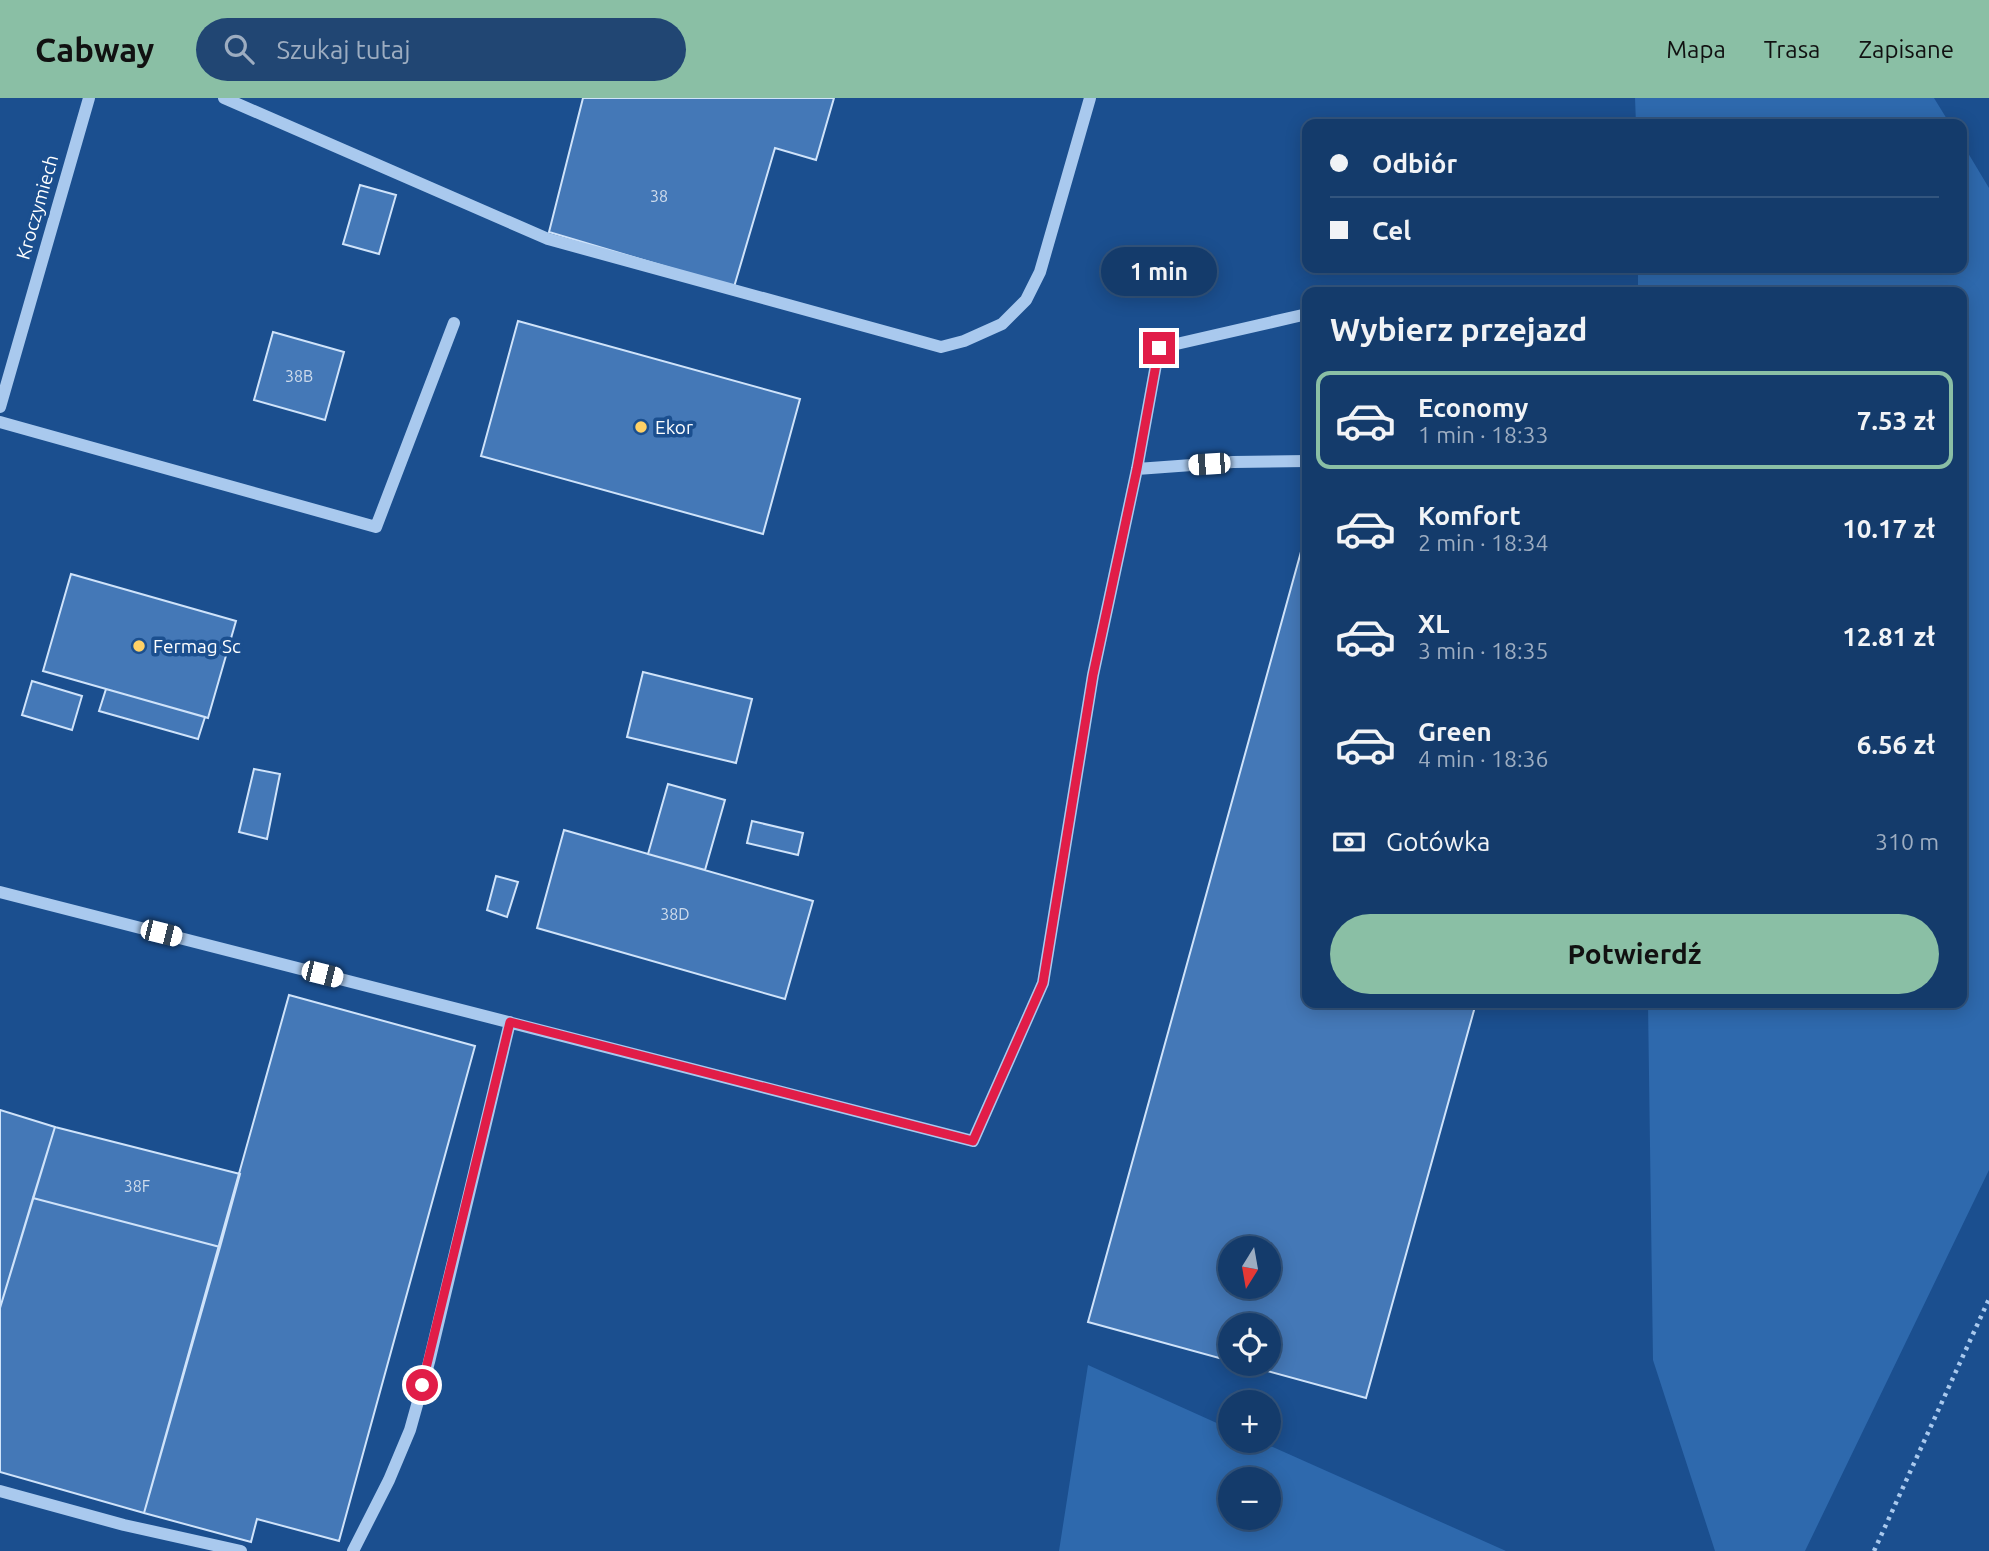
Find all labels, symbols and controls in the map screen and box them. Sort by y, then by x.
search box [196,18,686,81]
icon: search [220,30,258,68]
text: Cabway [35,31,154,68]
text: Szukaj tutaj [276,35,410,64]
text: Mapa [1666,36,1726,63]
text: Trasa [1764,36,1820,63]
text: Zapisane [1858,36,1954,63]
text: Odbiór [1372,149,1457,178]
street label: Kroczymiech [12,152,62,262]
house number: 38 [650,187,668,205]
text: Cel [1372,216,1411,245]
callout: 1 min [1101,246,1217,296]
text: 1 min [1130,259,1188,284]
text: Wybierz przejazd [1330,311,1588,347]
route end [1143,332,1175,364]
house number: 38B [285,367,313,385]
icon: car [1334,389,1397,452]
text: Economy [1418,393,1528,422]
text: 7.53 zł [1857,406,1935,435]
place label: Ekor [655,416,693,438]
marker: Ekor [633,419,649,435]
text: 1 min · 18:33 [1418,422,1549,447]
car [1188,452,1231,476]
icon: car [1334,497,1397,560]
text: Komfort [1418,501,1521,530]
text: 10.17 zł [1842,514,1935,543]
text: 2 min · 18:34 [1418,530,1549,555]
icon: car [1334,605,1397,668]
text: XL [1418,609,1449,638]
text: 12.81 zł [1842,622,1935,651]
place label: Fermag Sc [153,635,241,657]
marker: Fermag Sc [131,638,147,654]
text: 3 min · 18:35 [1418,638,1549,663]
icon: car [1334,713,1397,776]
text: Green [1418,717,1492,746]
text: 6.56 zł [1857,730,1935,759]
text: 4 min · 18:36 [1418,746,1549,771]
icon: cash [1330,823,1368,861]
text: Gotówka [1386,827,1490,856]
text: 310 m [1875,829,1939,854]
house number: 38D [660,905,690,923]
button: Potwierdź [1330,914,1939,994]
car [139,918,184,948]
car [300,959,345,989]
house number: 38F [124,1177,150,1195]
north arrow [1218,1236,1281,1298]
map controls [1218,1236,1281,1530]
button: locate [1218,1313,1281,1376]
route start [406,1369,438,1401]
button: + [1218,1390,1281,1453]
button: − [1218,1467,1281,1530]

